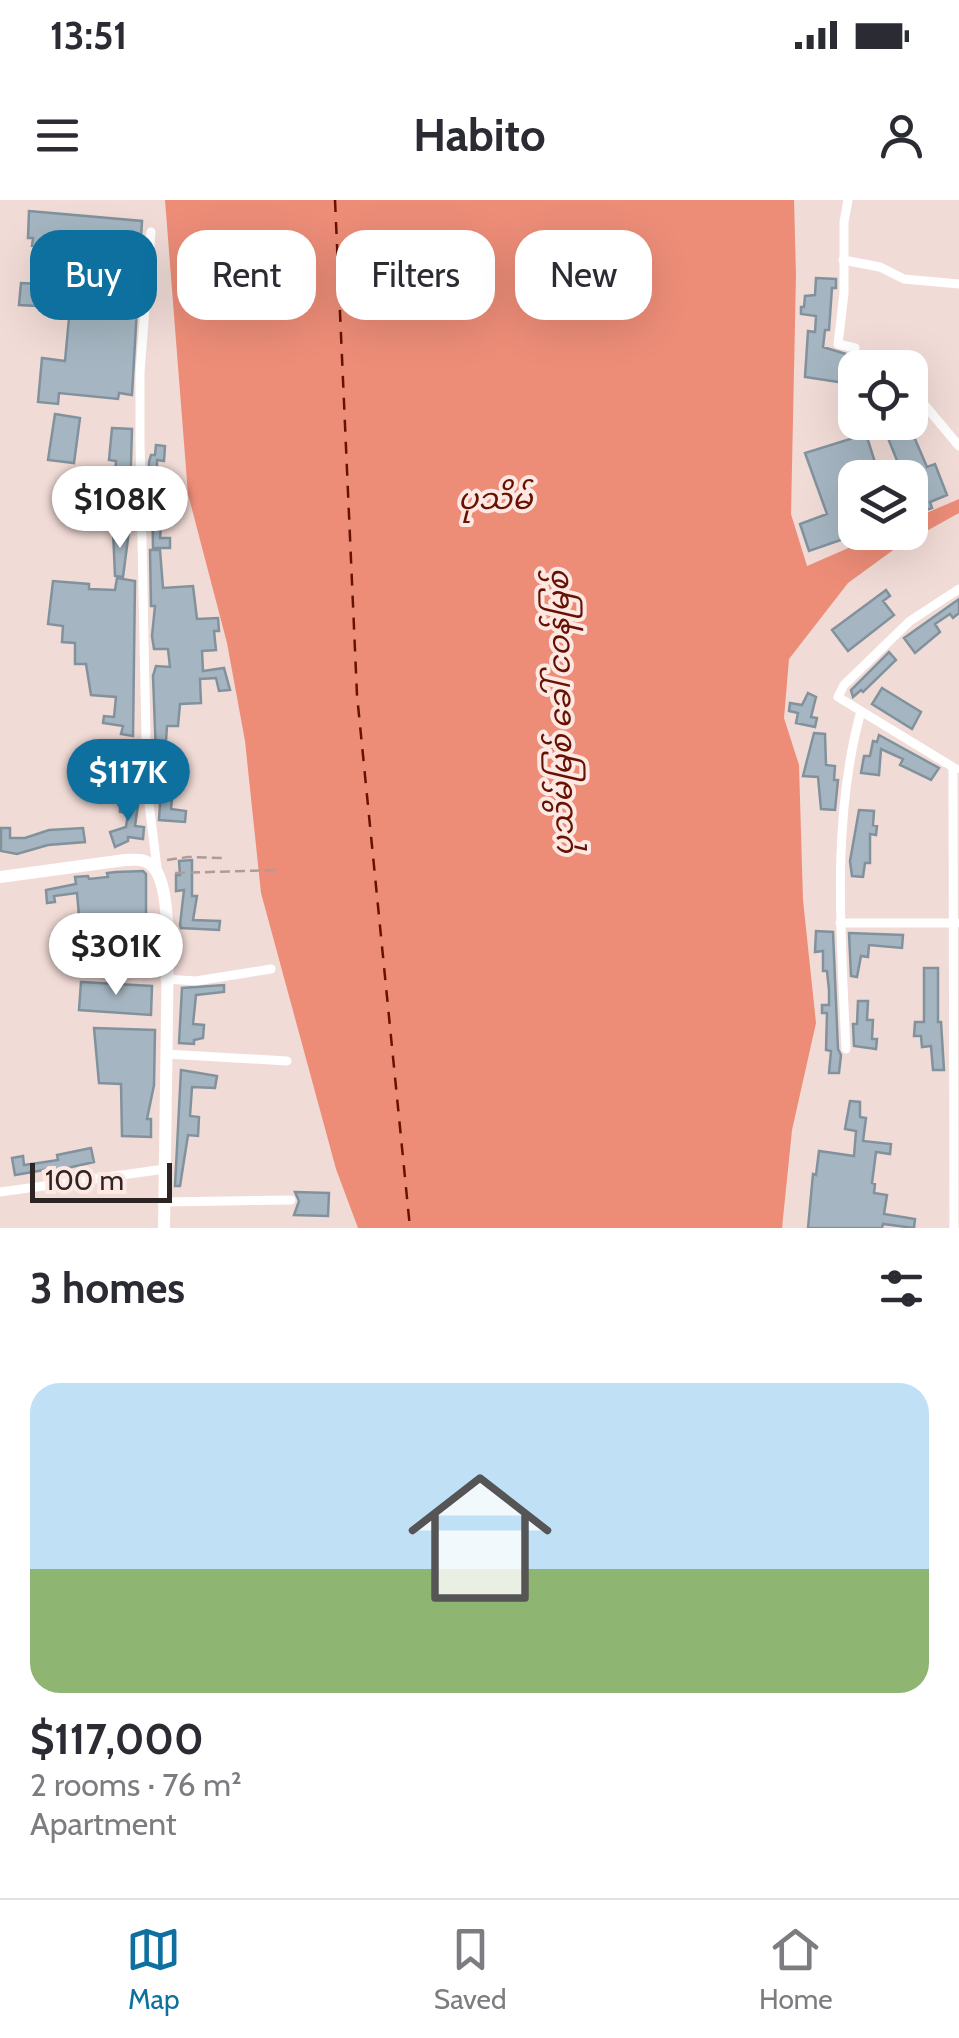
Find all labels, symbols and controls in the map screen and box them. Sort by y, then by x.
text: 13:51 [50,12,127,59]
icon: menu [30,108,85,163]
text: Habito [413,108,546,162]
icon: person [874,108,929,163]
chip: Buy [30,230,157,320]
chip: Rent [177,230,316,320]
chip: Filters [336,230,495,320]
chip: New [515,230,652,320]
map controls [838,350,928,550]
button: locate [838,350,928,440]
button: layers [838,460,928,550]
pin: $108K [50,466,190,551]
water label: ပုသိမ် [458,478,534,524]
text: $108K [74,479,166,518]
water label: ပုသိမ်မြစ် ခေါ် ငဝန်မြစ် [537,569,588,857]
pin: $117K [58,739,198,824]
text: $117K [89,752,167,791]
pin: $301K [46,913,186,998]
text: $301K [71,926,161,965]
scale bar [30,1158,172,1203]
text: 100 m [45,1163,124,1197]
icon: filters [874,1261,929,1316]
text: 3 homes [30,1262,185,1314]
icon: home [390,1448,570,1628]
text: $117,000 [30,1713,204,1765]
text: 2 rooms · 76 m² [30,1765,242,1804]
text: Apartment [30,1804,177,1843]
tab: Map [126,1922,181,2016]
tab: Saved [434,1922,507,2016]
tab: Home [759,1922,833,2016]

